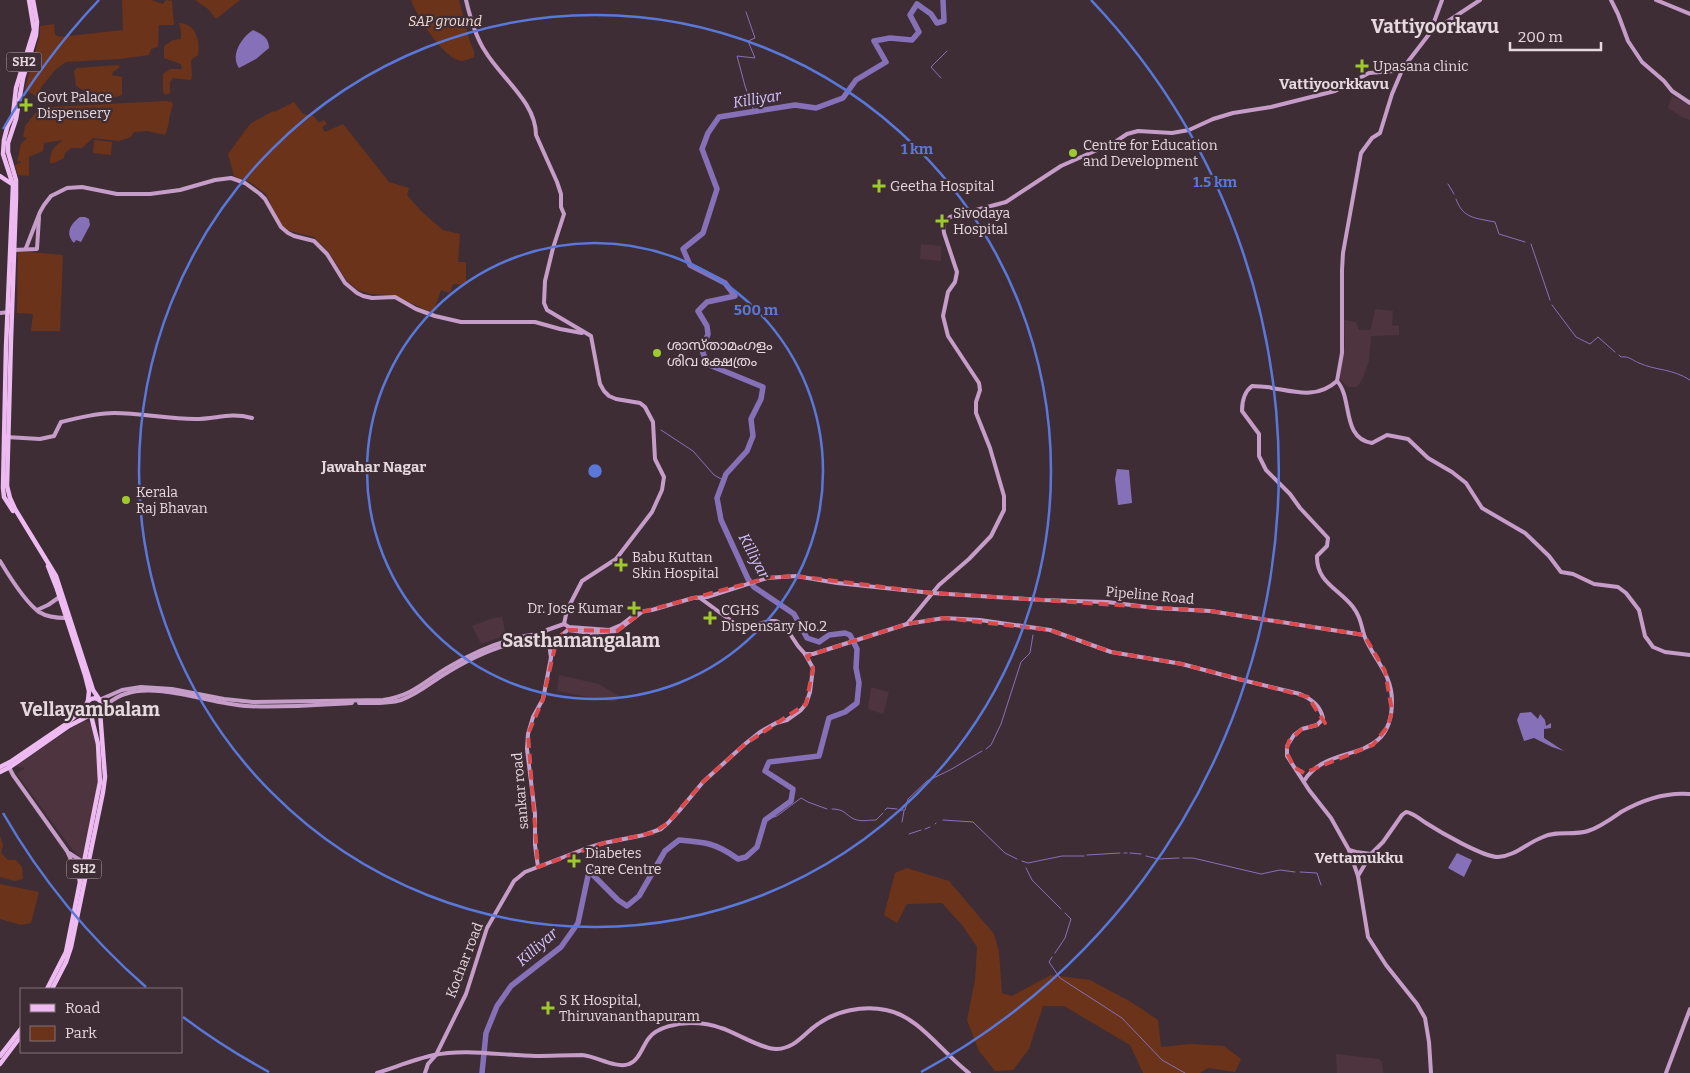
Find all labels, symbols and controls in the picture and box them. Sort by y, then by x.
park label: SAP ground [408,13,482,30]
district label: Vattiyoorkavu [1371,15,1499,38]
scale bar [1510,20,1601,52]
text: 200 m [1518,28,1563,46]
road number: SH2 [6,52,42,72]
place label: Upasana clinic [1373,58,1469,75]
marker: Upasana clinic [1355,59,1369,73]
district label: Vattiyoorkkavu [1279,75,1389,93]
water label: Killiyar [732,86,783,112]
place label: Govt Palace Dispensery [37,89,112,122]
marker: Govt Palace Dispensery [19,98,33,112]
place label: Centre for Education and Development [1083,137,1218,170]
text: 1 km [901,140,934,158]
marker: Centre for Education and Development [1067,147,1079,159]
text: 1.5 km [1193,173,1238,191]
place label: Geetha Hospital [890,178,994,195]
marker: Geetha Hospital [872,179,886,193]
place label: Sivodaya Hospital [953,205,1011,238]
marker: Sivodaya Hospital [935,214,949,228]
text: 500 m [734,301,779,319]
place label: ശാസ്താമംഗളം ശിവ ക്ഷേത്രം [667,337,773,370]
marker: ശാസ്താമംഗളം ശിവ ക്ഷേത്രം [651,347,663,359]
district label: Jawahar Nagar [321,458,426,476]
centre of rings [586,462,604,480]
place label: Kerala Raj Bhavan [136,484,208,517]
marker: Kerala Raj Bhavan [120,494,132,506]
water label: Killiyar [735,530,774,583]
place label: Babu Kuttan Skin Hospital [632,549,719,582]
marker: Babu Kuttan Skin Hospital [614,558,628,572]
street label: Pipeline Road [1105,583,1195,608]
place label: Dr. Jose Kumar [527,600,623,617]
marker: Dr. Jose Kumar [627,601,641,615]
place label: CGHS Dispensary No.2 [721,602,827,635]
marker: CGHS Dispensary No.2 [703,611,717,625]
district label: Sasthamangalam [502,629,660,652]
district label: Vellayambalam [20,698,160,721]
street label: sankar road [509,752,532,830]
place label: Diabetes Care Centre [585,845,661,878]
district label: Vettamukku [1315,849,1404,867]
marker: Diabetes Care Centre [567,854,581,868]
road number: SH2 [66,860,102,879]
street label: Kochar road [442,920,487,1000]
water label: Killiyar [513,924,562,970]
legend [20,988,182,1053]
place label: S K Hospital, Thiruvananthapuram [559,992,700,1025]
text: Road [65,999,100,1017]
marker: S K Hospital, Thiruvananthapuram [541,1001,555,1015]
text: Park [65,1024,97,1042]

